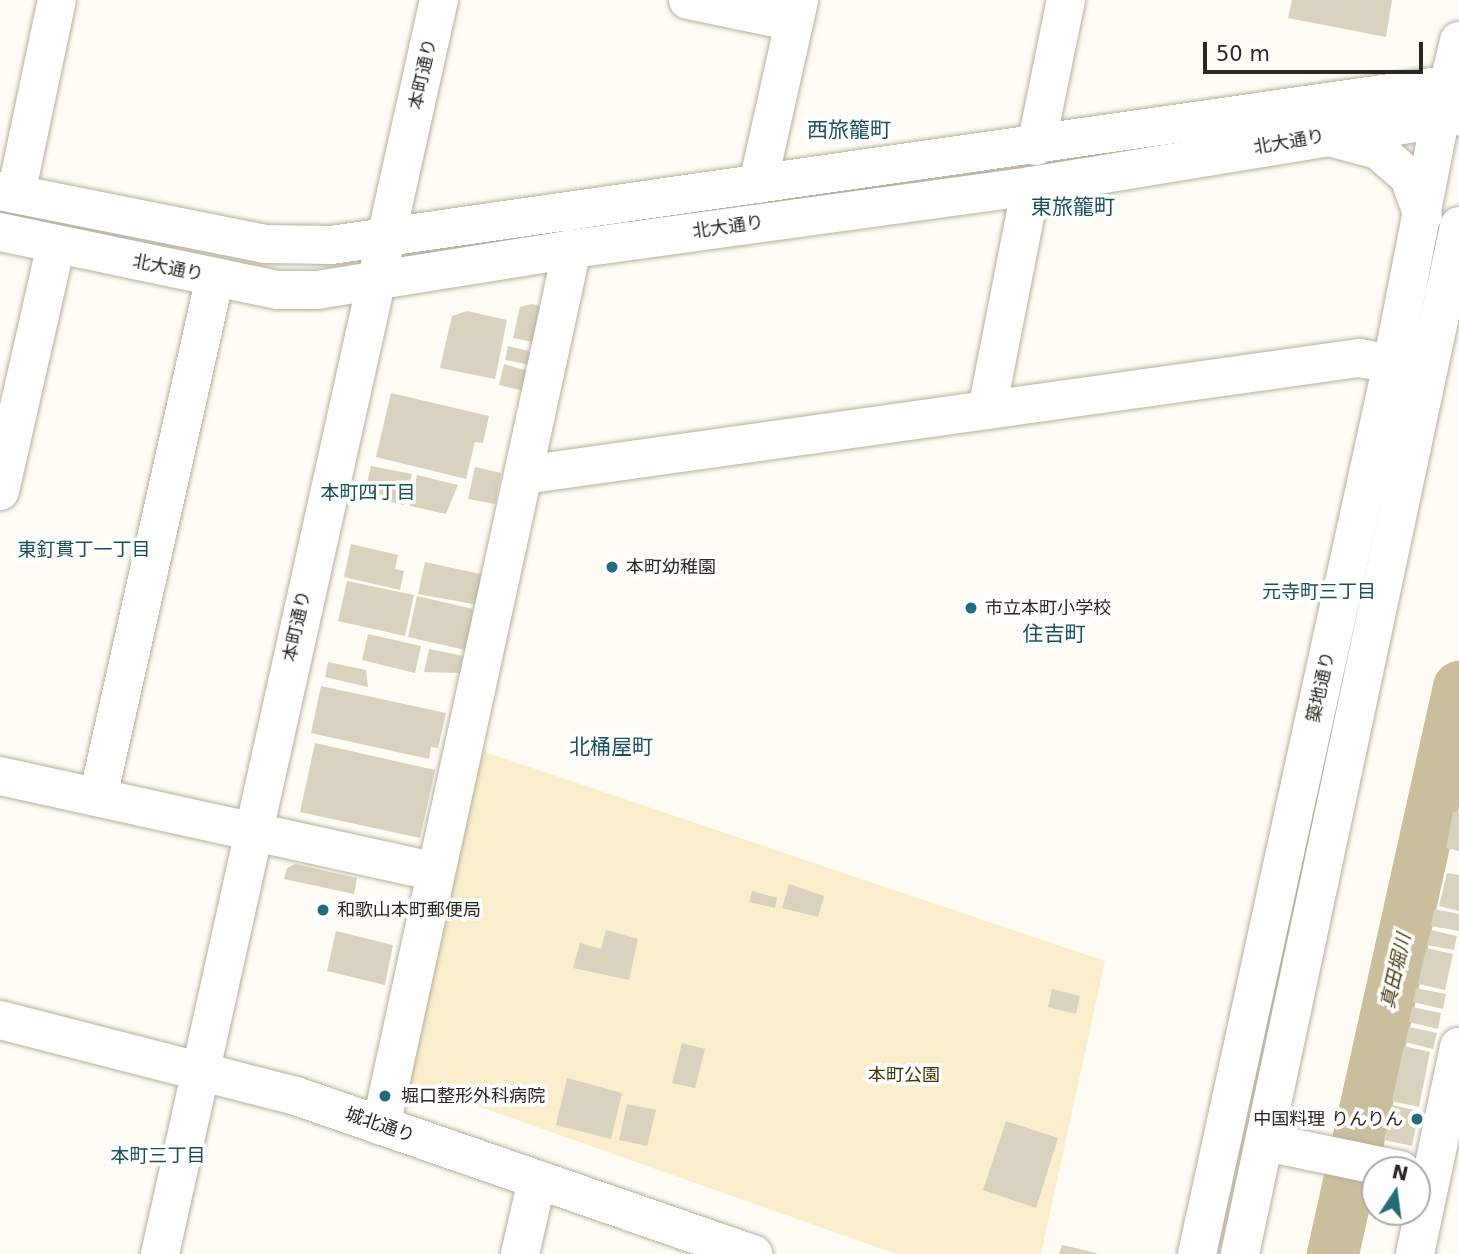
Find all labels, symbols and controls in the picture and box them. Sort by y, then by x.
scale bar [1207,28,1428,72]
street label: 本町通り [405,37,441,111]
text: 50 m [1216,42,1270,66]
district label: 西旅籠町 [807,117,891,143]
street label: 北大通り [1252,125,1326,159]
district label: 東旅籠町 [1031,194,1115,220]
street label: 北大通り [691,211,765,243]
street label: 北大通り [131,251,205,285]
district label: 本町四丁目 [321,482,415,504]
district label: 東釘貫丁一丁目 [18,539,150,561]
place label: 本町幼稚園 [626,556,716,578]
marker: 本町幼稚園 [604,559,620,575]
district label: 元寺町三丁目 [1262,581,1376,603]
street label: 本町通り [279,589,315,663]
place label: 市立本町小学校 [985,597,1111,619]
marker: 市立本町小学校 [963,600,979,616]
district label: 住吉町 [1023,621,1085,647]
street label: 築地通り [1303,650,1339,724]
district label: 北桶屋町 [569,734,653,760]
place label: 和歌山本町郵便局 [337,899,481,921]
marker: 和歌山本町郵便局 [315,902,331,918]
water label: 真田堀川 [1376,931,1416,1011]
park label: 本町公園 [868,1064,940,1086]
place label: 堀口整形外科病院 [401,1085,545,1107]
marker: 堀口整形外科病院 [375,1086,395,1106]
street label: 城北通り [342,1103,418,1147]
place label: 中国料理 りんりん [1253,1108,1403,1130]
marker: 中国料理 りんりん [1409,1111,1425,1127]
district label: 本町三丁目 [111,1145,205,1167]
north arrow [1361,1156,1431,1226]
text: N [1390,1160,1410,1185]

